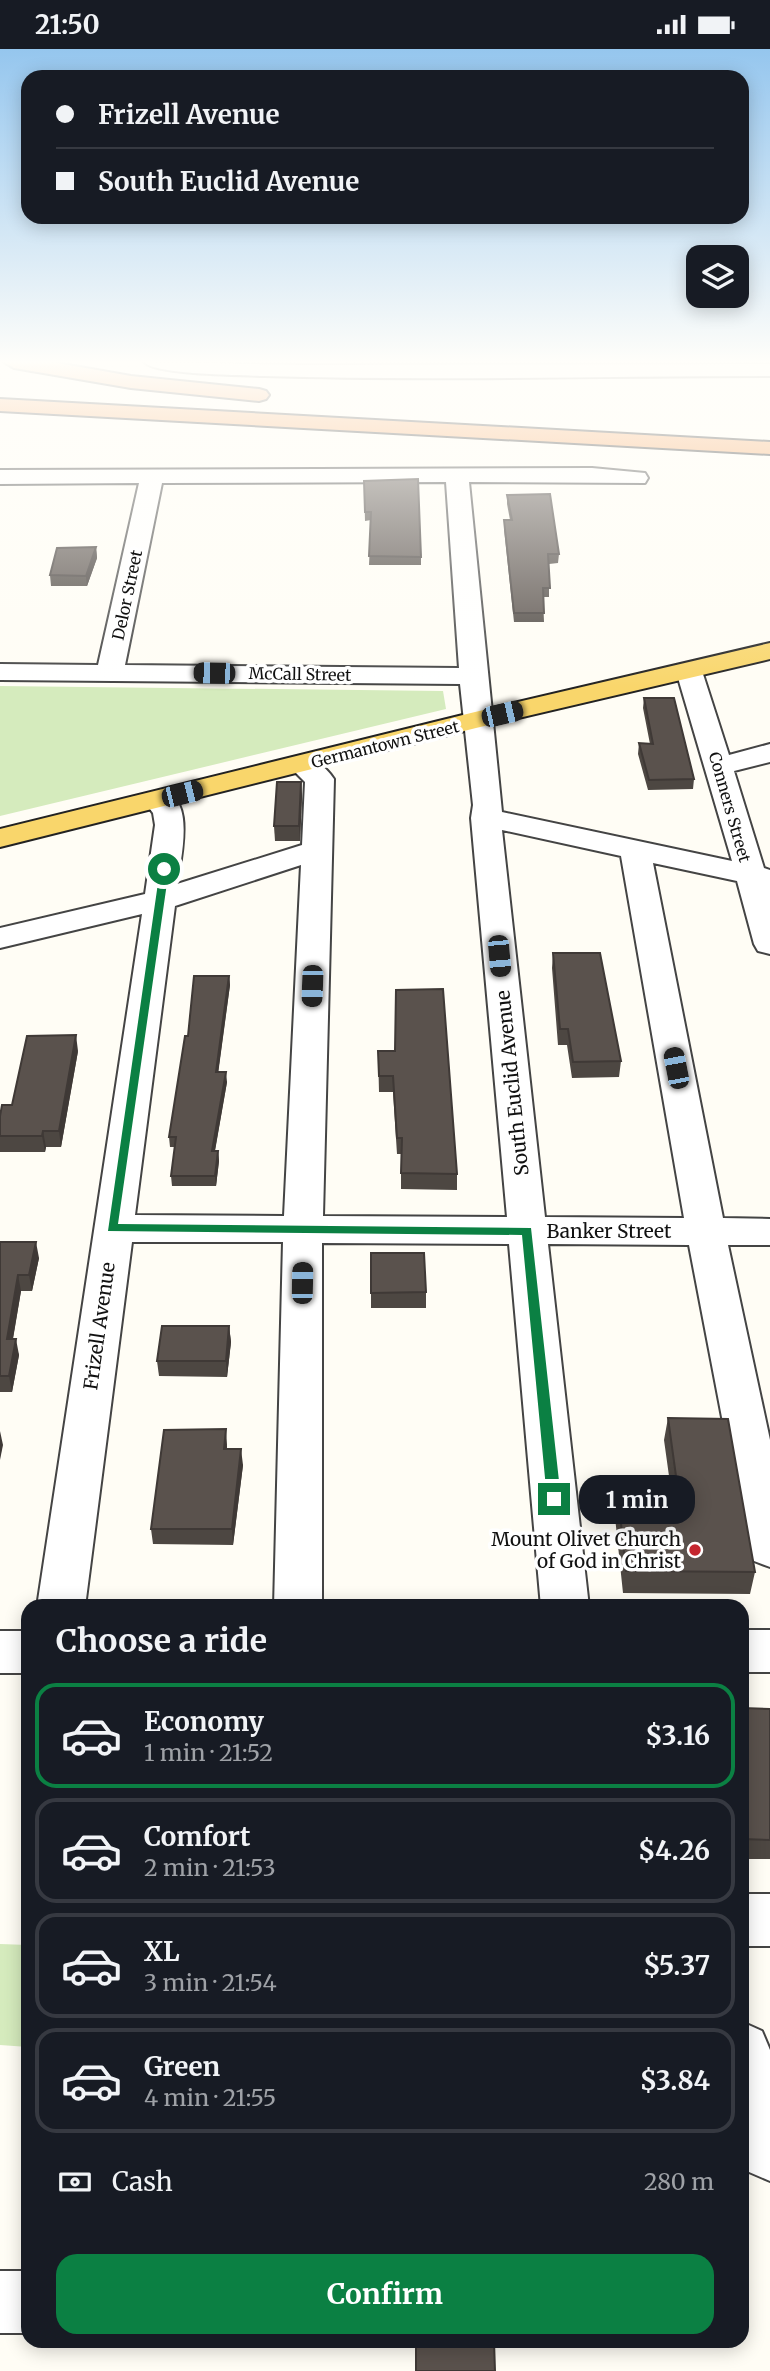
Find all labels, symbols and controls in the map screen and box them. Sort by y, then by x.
text: 21:50 [35,8,100,41]
text: Frizell Avenue [98,98,280,131]
text: South Euclid Avenue [98,165,359,198]
map controls [686,245,749,308]
button: layers [686,245,749,308]
street label: Delor Street [108,547,146,642]
car [193,662,236,684]
street label: McCall Street [249,663,352,685]
car [480,699,525,729]
street label: Germantown Street [309,716,462,772]
street label: Conners Street [705,750,755,865]
car [160,779,205,809]
route start [148,853,180,885]
car [487,934,512,978]
car [301,965,324,1007]
street label: South Euclid Avenue [490,989,534,1177]
car [662,1045,691,1091]
street label: Banker Street [547,1219,672,1243]
street label: Frizell Avenue [78,1260,120,1392]
car [292,1262,313,1304]
callout: 1 min [578,1475,694,1523]
route end [538,1483,570,1515]
text: 1 min [606,1485,668,1514]
place label: Mount Olivet Church of God in Christ [491,1527,682,1573]
marker: Mount Olivet Church of God in Christ [687,1542,703,1558]
text: Choose a ride [56,1621,267,1661]
icon: car [60,1704,123,1767]
text: Economy [144,1705,264,1738]
text: $3.16 [645,1719,710,1752]
text: 1 min · 21:52 [144,1738,273,1767]
icon: car [60,1819,123,1882]
text: Comfort [144,1820,250,1853]
text: $4.26 [638,1834,710,1867]
text: 2 min · 21:53 [144,1853,276,1882]
icon: car [60,1934,123,1997]
text: XL [144,1935,180,1968]
text: $5.37 [643,1949,710,1982]
text: 3 min · 21:54 [144,1968,277,1997]
icon: car [60,2049,123,2112]
text: Green [144,2050,220,2083]
text: $3.84 [640,2064,710,2097]
text: 4 min · 21:55 [144,2083,276,2112]
icon: cash [56,2163,94,2201]
text: Cash [112,2165,173,2198]
text: 280 m [644,2167,714,2196]
button: Confirm [56,2254,714,2334]

